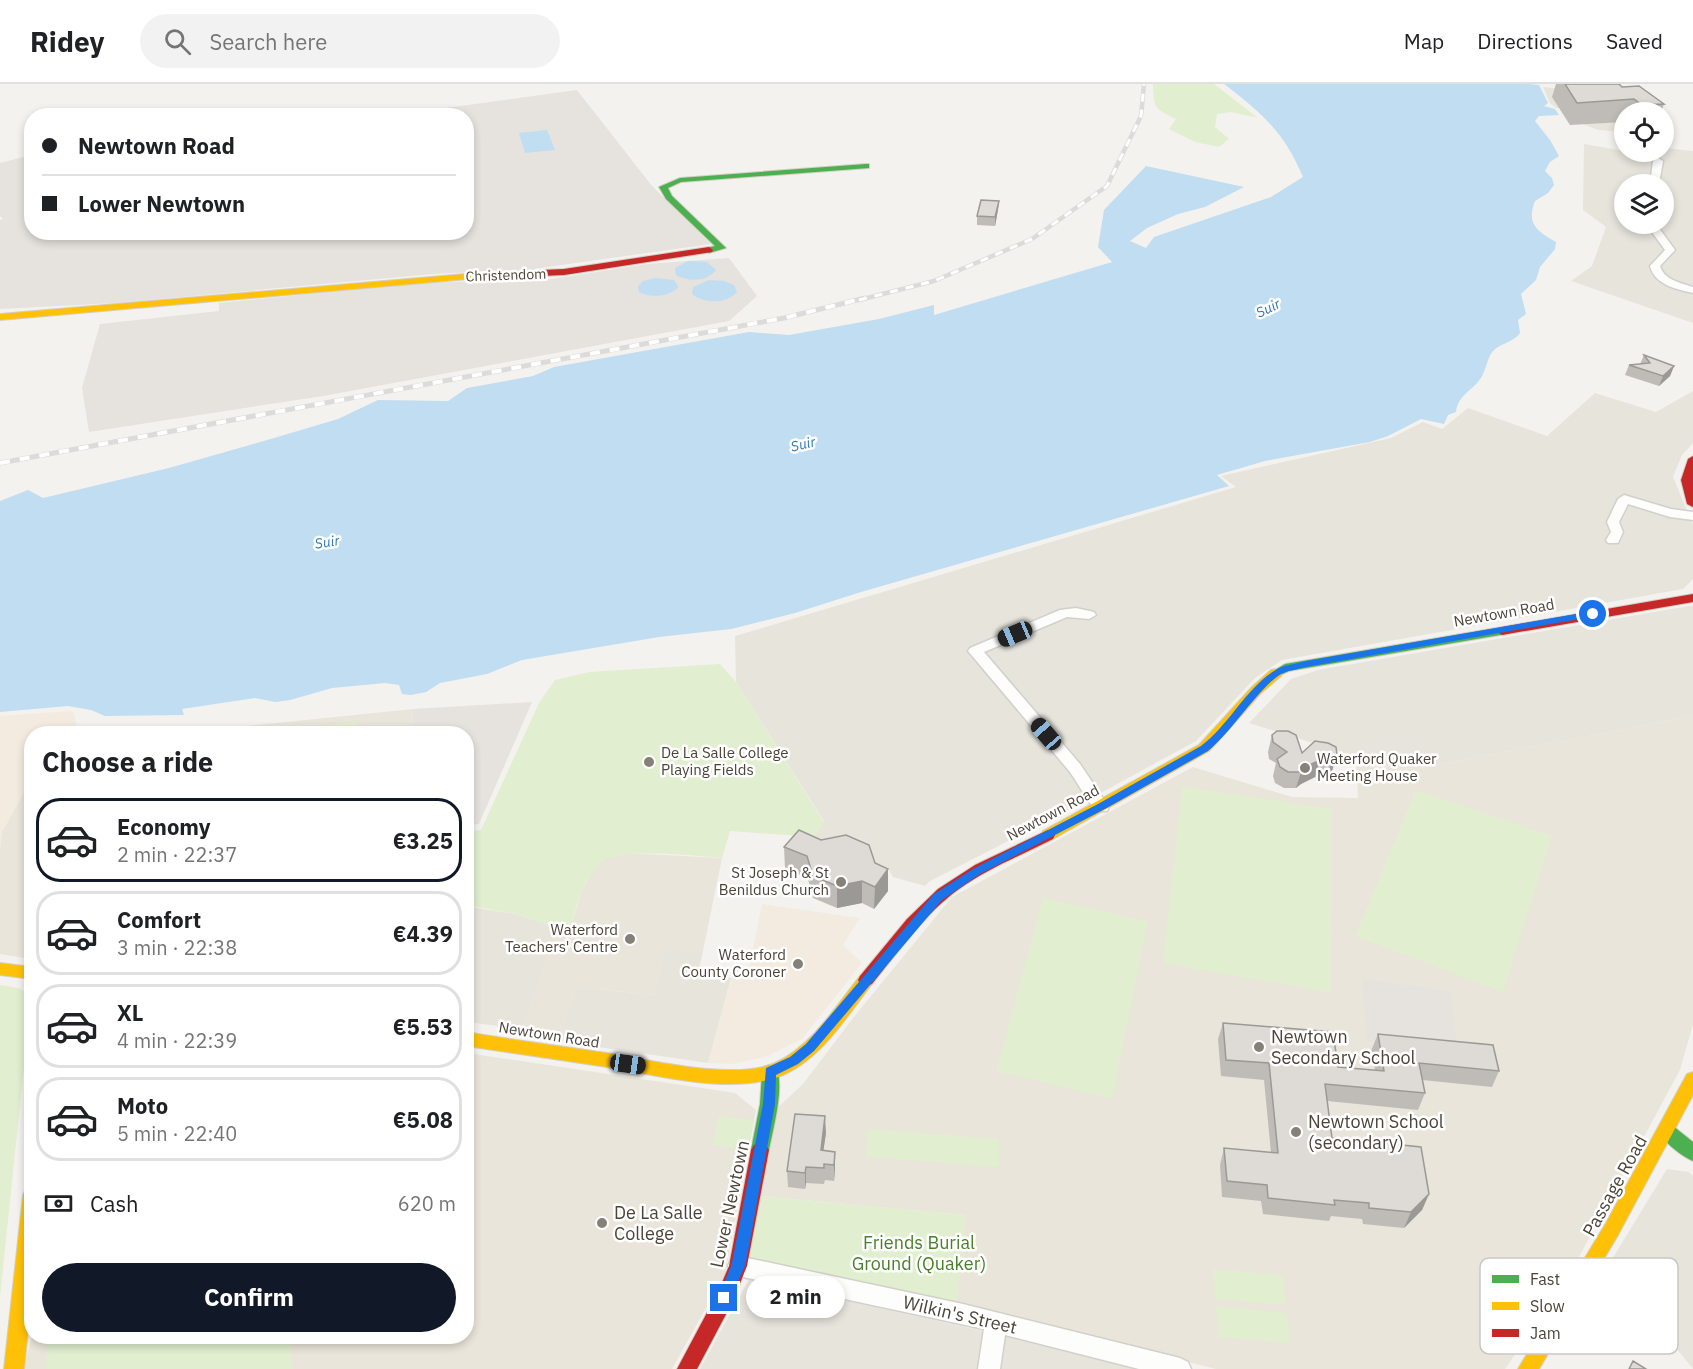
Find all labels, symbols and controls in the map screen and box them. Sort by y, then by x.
search box [140,14,560,68]
text: Ridey [30,23,104,60]
icon: search [161,25,194,58]
text: Search here [209,27,327,56]
text: Map [1404,27,1444,55]
text: Directions [1477,27,1573,55]
text: Saved [1606,27,1663,55]
map controls [1614,102,1674,234]
button: locate [1614,102,1674,162]
text: Newtown Road [78,131,235,160]
button: layers [1614,174,1674,234]
text: Lower Newtown [78,189,245,218]
street label: Christendom [465,265,547,285]
water label: Suir [1253,294,1284,322]
water label: Suir [789,432,818,456]
water label: Suir [313,531,342,553]
street label: Newtown Road [1452,594,1556,631]
route start [1579,600,1606,627]
car [995,619,1035,649]
car [1027,715,1065,753]
place label: De La Salle College Playing Fields [661,743,789,779]
text: Choose a ride [42,744,213,779]
place label: Waterford Quaker Meeting House [1317,749,1437,785]
marker: De La Salle College Playing Fields [642,755,656,769]
marker: Waterford Quaker Meeting House [1298,761,1312,775]
street label: Newtown Road [1003,780,1102,845]
text: Economy [117,812,211,841]
icon: car [45,813,99,867]
text: €3.25 [393,826,453,855]
text: 2 min · 22:37 [117,841,237,868]
place label: St Joseph & St Benildus Church [719,863,829,899]
marker: St Joseph & St Benildus Church [834,875,848,889]
text: Comfort [117,905,201,934]
icon: car [45,906,99,960]
text: €4.39 [393,919,453,948]
place label: Waterford Teachers' Centre [505,920,618,956]
marker: Waterford Teachers' Centre [623,932,637,946]
text: 3 min · 22:38 [117,934,237,961]
place label: Waterford County Coroner [681,945,786,981]
marker: Waterford County Coroner [791,957,805,971]
text: XL [117,998,143,1027]
icon: car [45,999,99,1053]
text: €5.53 [393,1012,453,1041]
street label: Newtown Road [497,1017,601,1052]
place label: Newtown Secondary School [1271,1025,1416,1069]
text: 4 min · 22:39 [117,1027,237,1054]
marker: Newtown Secondary School [1252,1040,1266,1054]
car [609,1053,647,1075]
text: Moto [117,1091,168,1120]
icon: car [45,1092,99,1146]
text: €5.08 [393,1105,453,1134]
place label: Newtown School (secondary) [1308,1110,1444,1154]
text: 5 min · 22:40 [117,1120,237,1147]
marker: Newtown School (secondary) [1289,1125,1303,1139]
street label: Passage Road [1577,1131,1652,1240]
street label: Lower Newtown [705,1138,754,1270]
icon: cash [42,1187,75,1220]
text: Cash [90,1189,139,1218]
text: 620 m [398,1190,456,1217]
place label: De La Salle College [614,1201,703,1245]
marker: De La Salle College [595,1216,609,1230]
park label: Friends Burial Ground (Quaker) [852,1231,986,1275]
legend [1480,1258,1678,1354]
button: Confirm [42,1263,456,1332]
text: Fast [1530,1269,1560,1289]
callout: 2 min [745,1277,844,1319]
text: 2 min [769,1283,822,1310]
route end [710,1284,737,1311]
street label: Wilkin's Street [901,1290,1019,1339]
text: Slow [1530,1296,1565,1316]
text: Jam [1530,1323,1561,1343]

